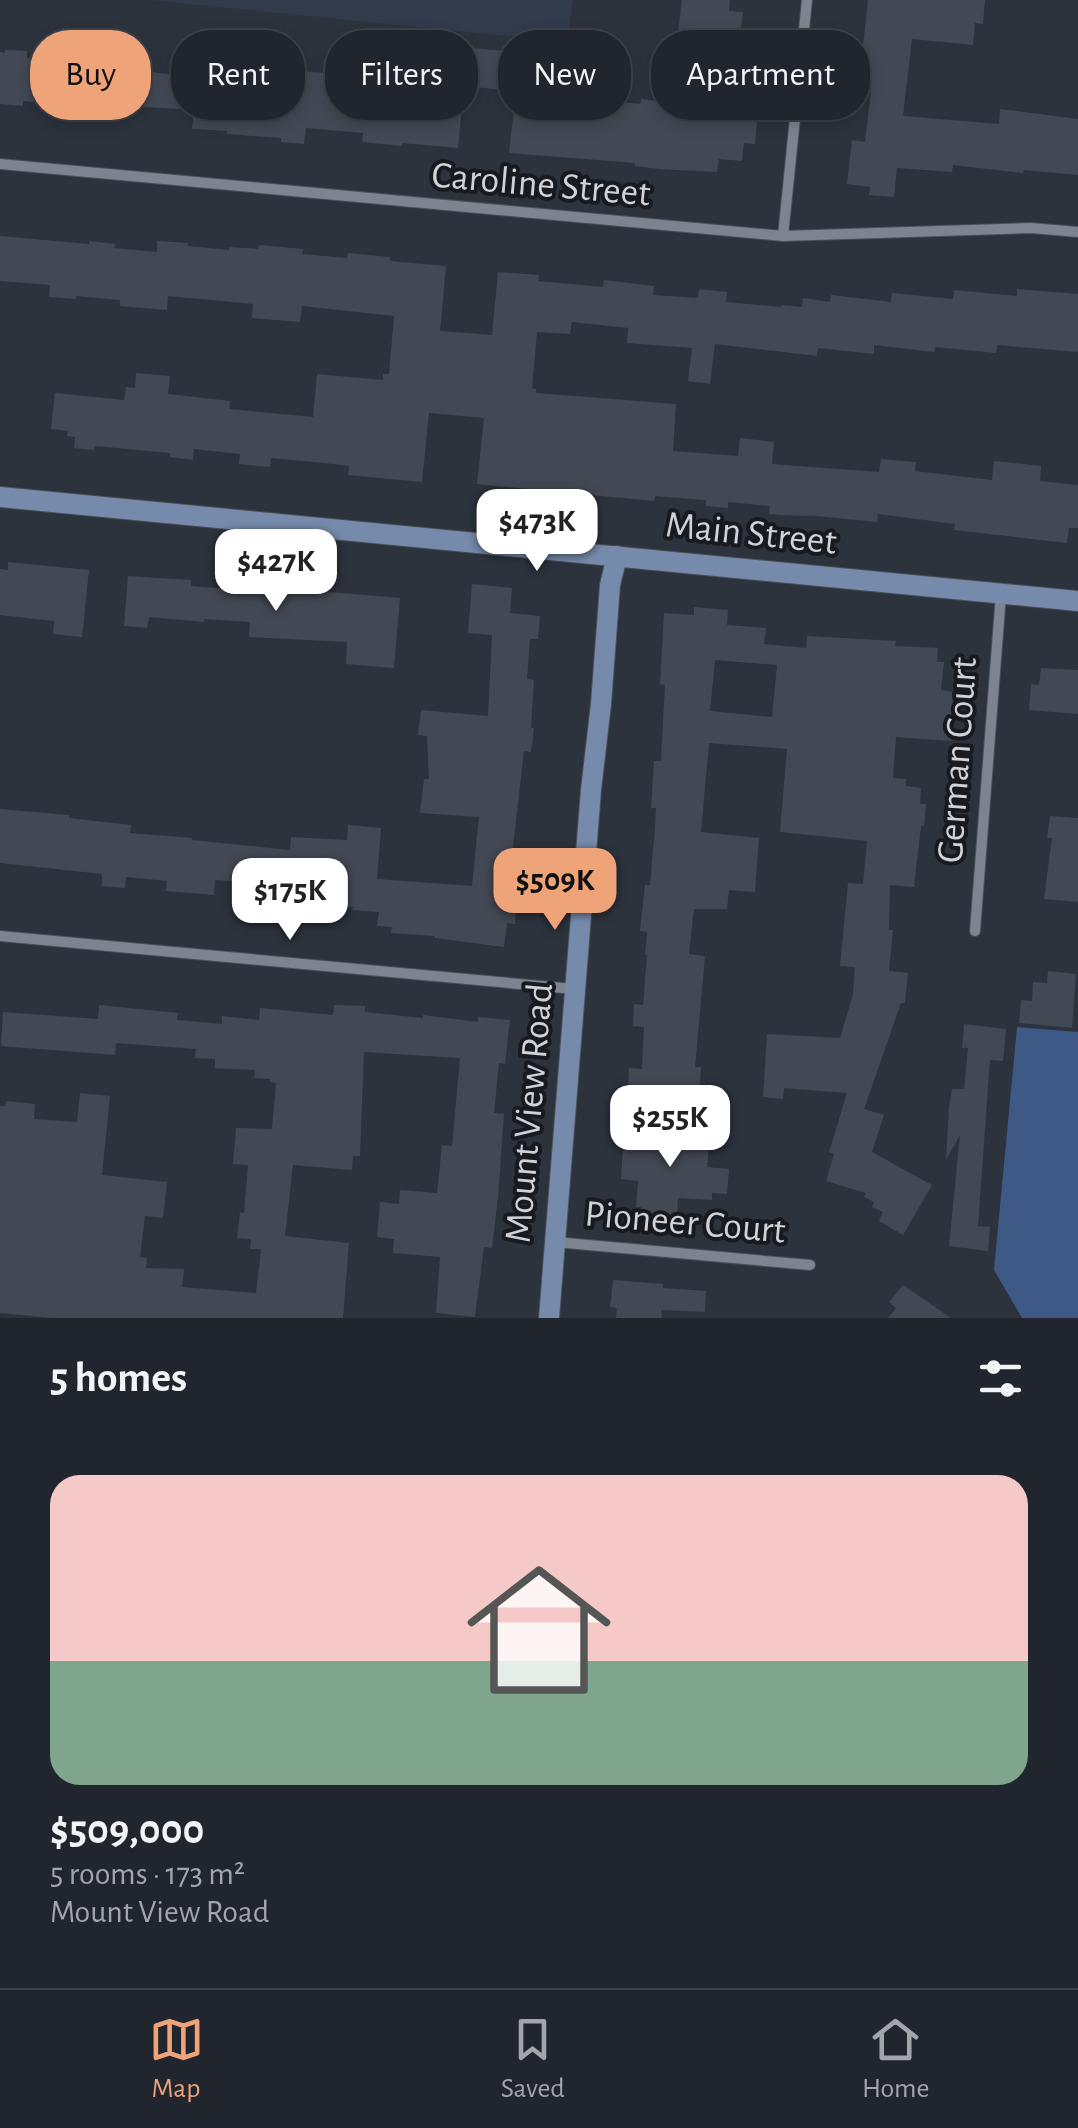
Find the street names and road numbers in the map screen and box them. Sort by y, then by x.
street label: Caroline Street [430,157,652,213]
street label: Main Street [664,506,838,562]
street label: German Court [932,656,984,864]
street label: Mount View Road [500,982,560,1244]
street label: Pioneer Court [583,1195,787,1251]

